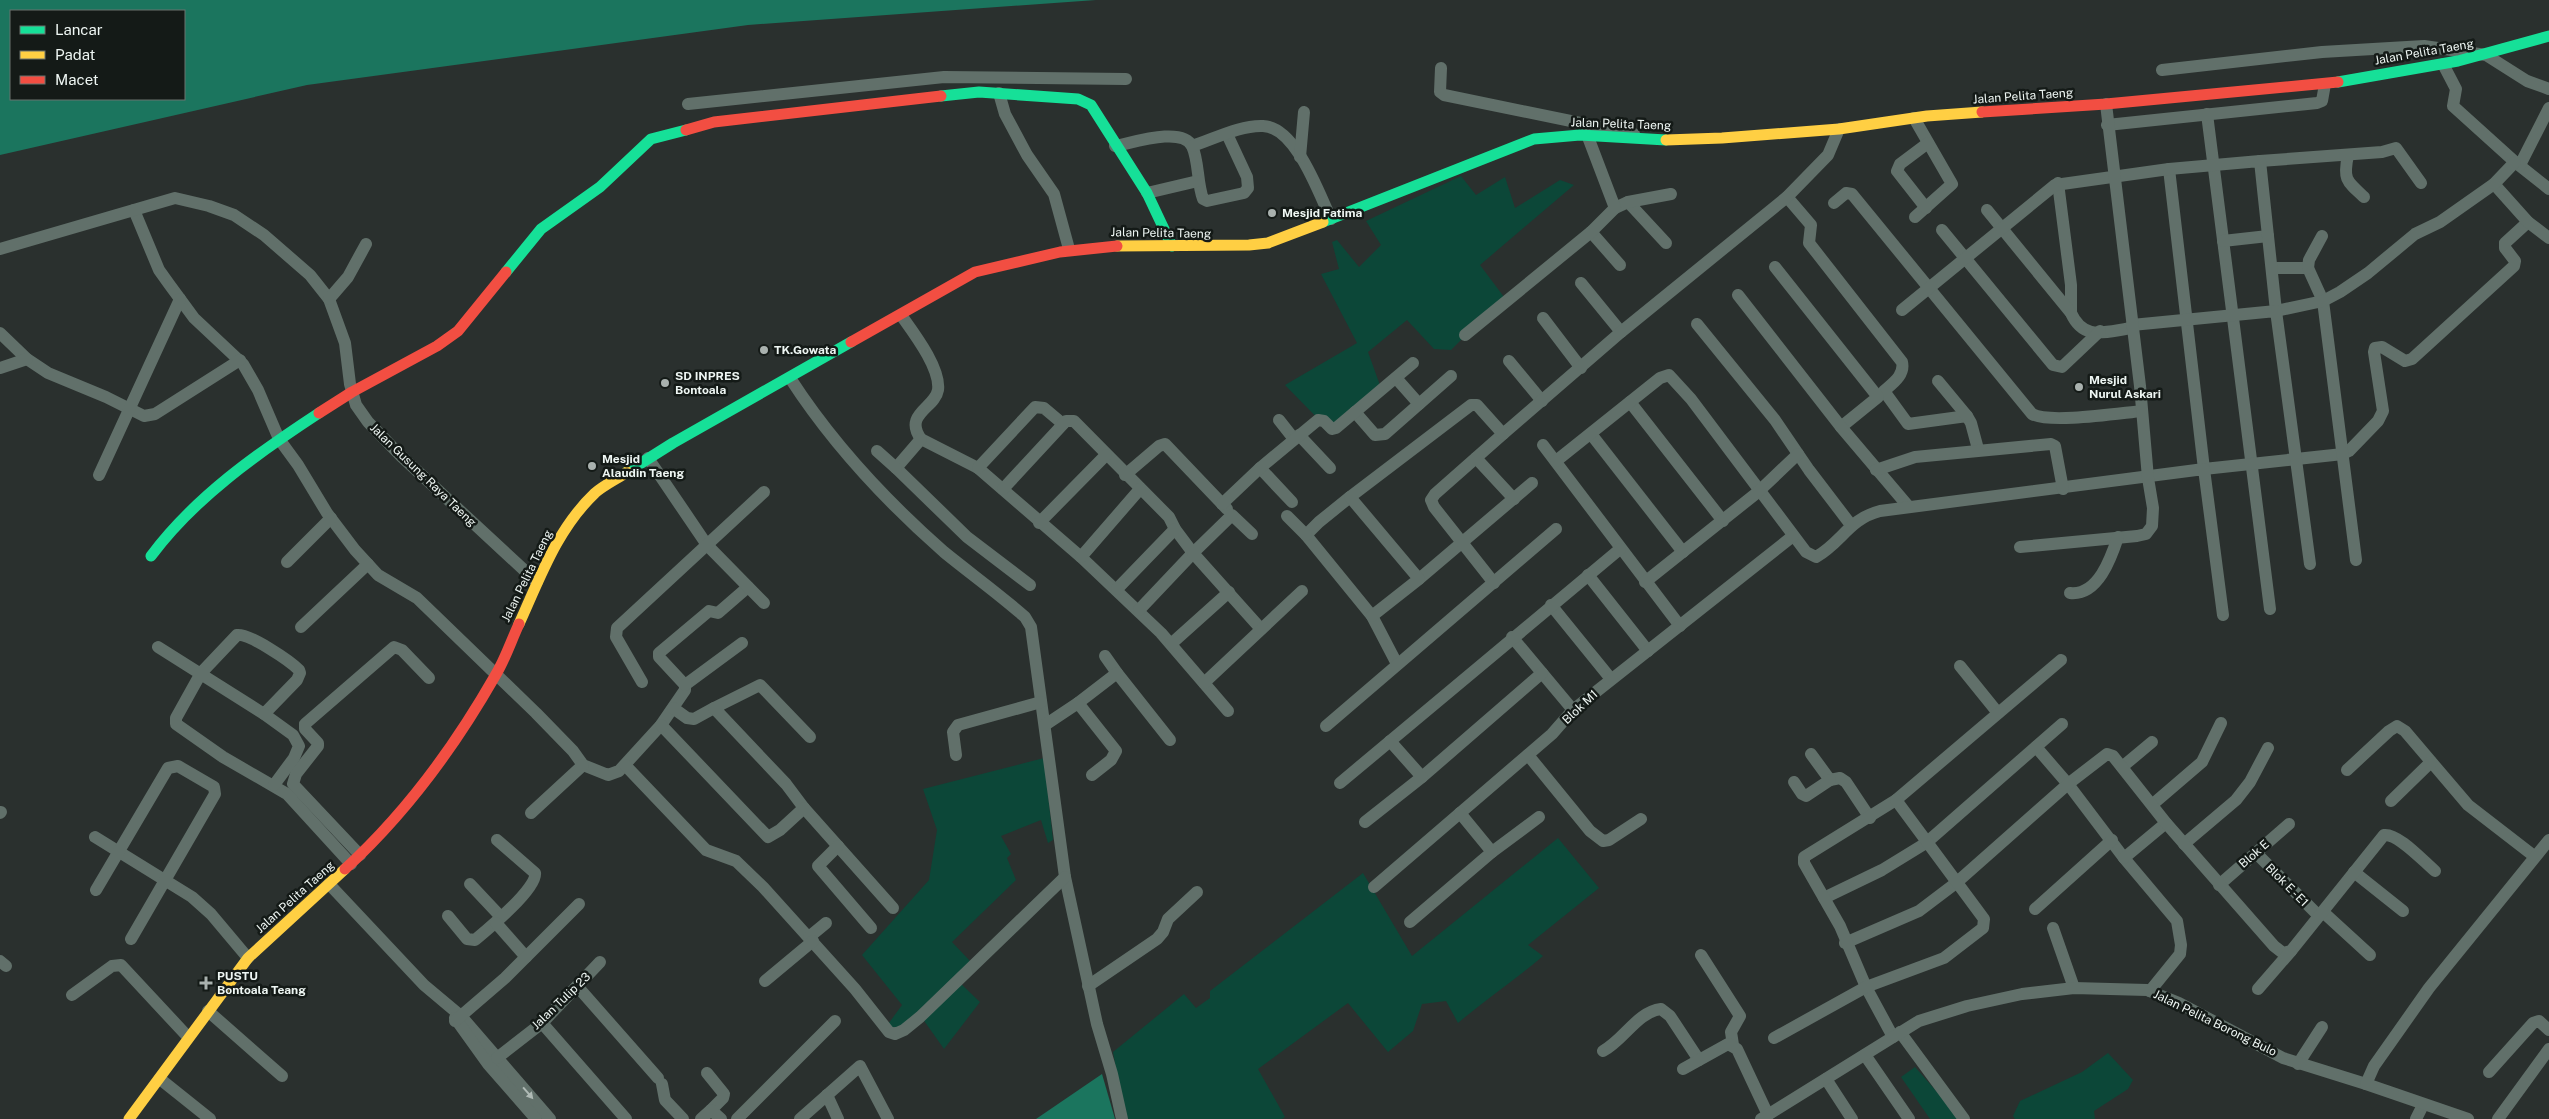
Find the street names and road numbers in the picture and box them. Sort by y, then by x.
street label: Jalan Pelita Taeng [2373,36,2475,68]
street label: Jalan Pelita Taeng [1972,86,2074,106]
street label: Jalan Pelita Taeng [1570,115,1672,133]
street label: Jalan Pelita Taeng [1111,225,1211,241]
street label: Jalan Gusung Raya Taeng [367,421,479,529]
street label: Jalan Pelita Taeng [499,528,555,624]
street label: Blok M1 [1559,687,1601,727]
street label: Blok E [2236,837,2272,871]
street label: Jalan Pelita Taeng [253,858,337,936]
street label: Blok E - E1 [2263,861,2311,909]
street label: Jalan Tulip 23 [529,970,593,1032]
street label: Jalan Pelita Borong Bulo [2151,987,2279,1059]

